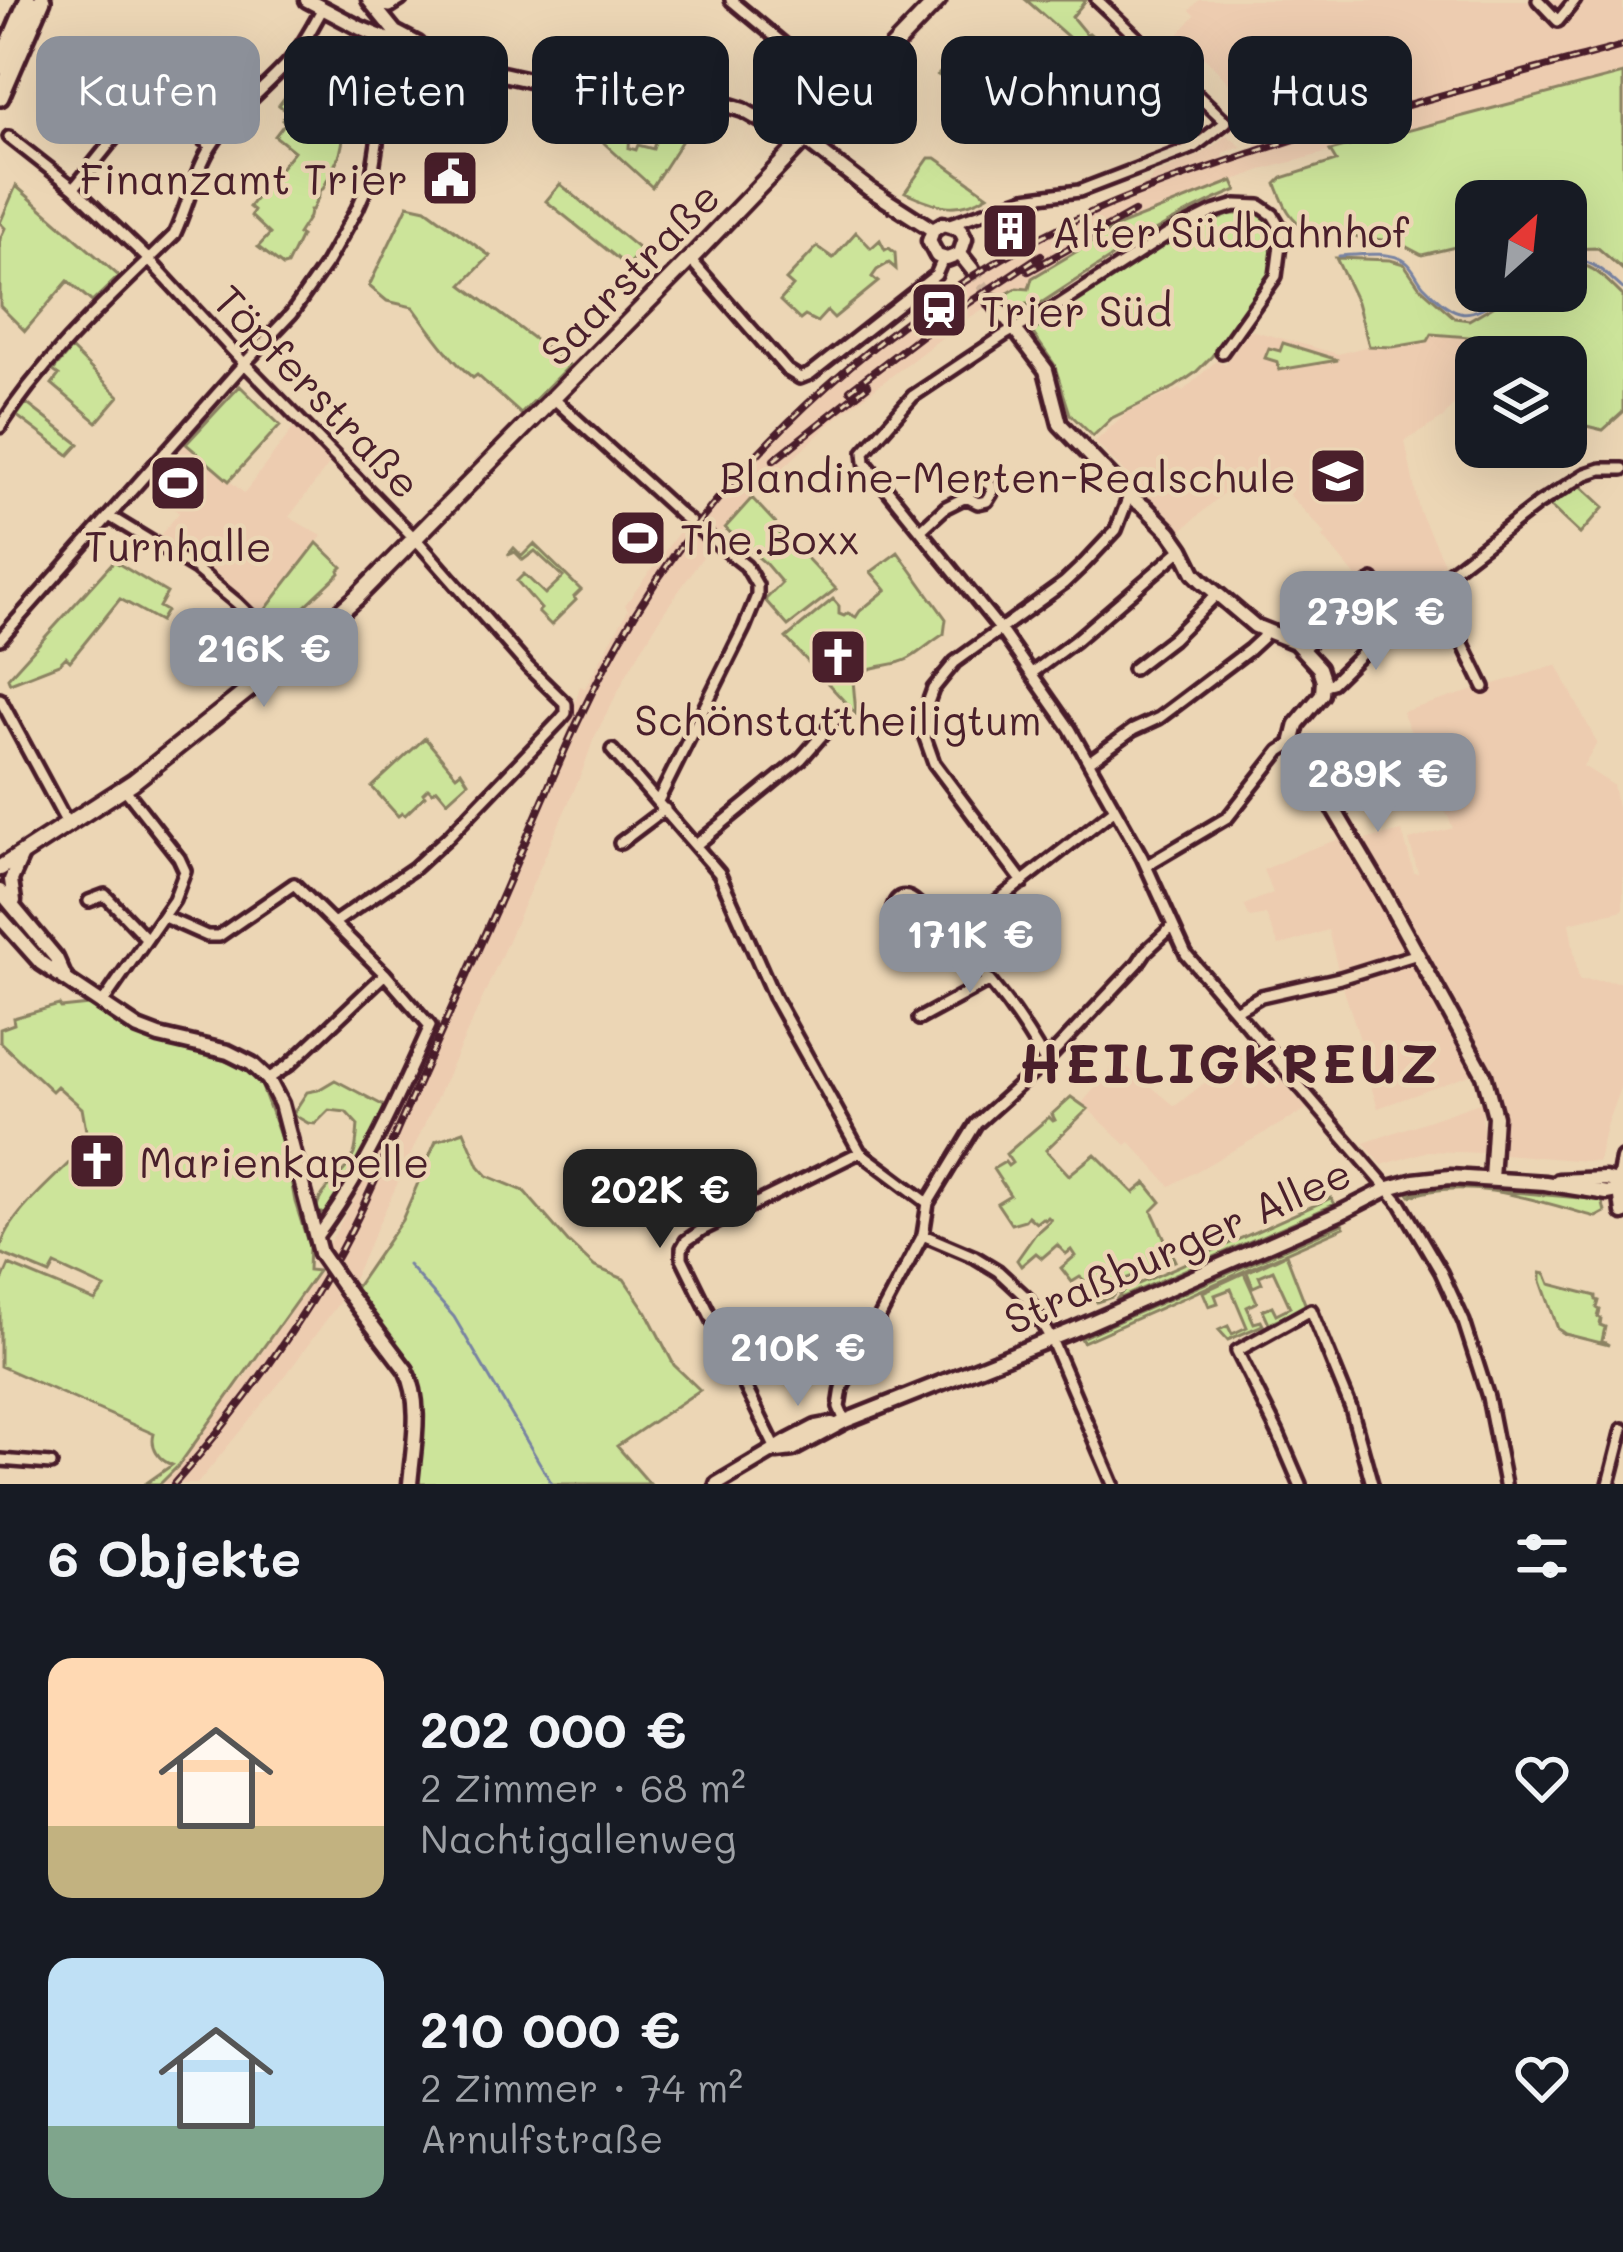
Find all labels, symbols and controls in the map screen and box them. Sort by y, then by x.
chip: Kaufen [36,36,260,144]
chip: Mieten [284,36,508,144]
chip: Filter [532,36,729,144]
chip: Neu [753,36,917,144]
chip: Wohnung [941,36,1204,144]
chip: Haus [1228,36,1412,144]
public building icon: Finanzamt Trier [419,147,481,209]
place label: Finanzamt Trier [80,151,408,206]
street label: Saarstraße [527,169,731,377]
north arrow [1455,180,1587,312]
map controls [1455,180,1587,468]
building icon: Alter Südbahnhof [979,200,1041,262]
place label: Alter Südbahnhof [1052,204,1409,259]
street label: Töpferstraße [202,272,434,510]
station icon: Trier Süd [908,279,970,341]
place label: Trier Süd [981,283,1172,338]
button: layers [1455,336,1587,468]
school or university icon: Blandine-Merten-Realschule [1307,445,1369,507]
place label: Blandine-Merten-Realschule [720,449,1296,504]
sports icon: Turnhalle [147,452,209,514]
sports icon: The.Boxx [607,507,669,569]
place label: The.Boxx [680,511,859,566]
place label: Turnhalle [84,518,272,573]
pin: 279K € [1278,571,1474,673]
text: 279K € [1307,584,1445,635]
pin: 216K € [166,608,362,710]
text: 216K € [197,621,331,672]
church icon: Schönstattheiligtum [807,626,869,688]
place label: Schönstattheiligtum [634,692,1042,747]
pin: 289K € [1280,733,1476,835]
text: 289K € [1308,746,1448,797]
pin: 171K € [872,894,1068,996]
text: 171K € [906,907,1034,958]
district label: HEILIGKREUZ [1019,1026,1441,1097]
church icon: Marienkapelle [66,1130,128,1192]
place label: Marienkapelle [139,1134,429,1189]
street label: Straßburger Allee [995,1144,1359,1346]
pin: 202K € [562,1149,758,1251]
text: 202K € [590,1162,730,1213]
pin: 210K € [700,1307,896,1409]
text: 210K € [730,1320,866,1371]
text: 6 Objekte [48,1523,301,1590]
icon: filters [1509,1523,1575,1589]
text: 202 000 € [420,1694,686,1761]
icon: home [144,1706,288,1850]
icon: heart [1509,1745,1575,1811]
text: 2 Zimmer · 68 m² [420,1761,746,1812]
text: Nachtigallenweg [420,1812,736,1863]
text: 210 000 € [420,1994,680,2061]
icon: home [144,2006,288,2150]
icon: heart [1509,2045,1575,2111]
text: 2 Zimmer · 74 m² [420,2061,743,2112]
text: Arnulfstraße [420,2112,663,2163]

